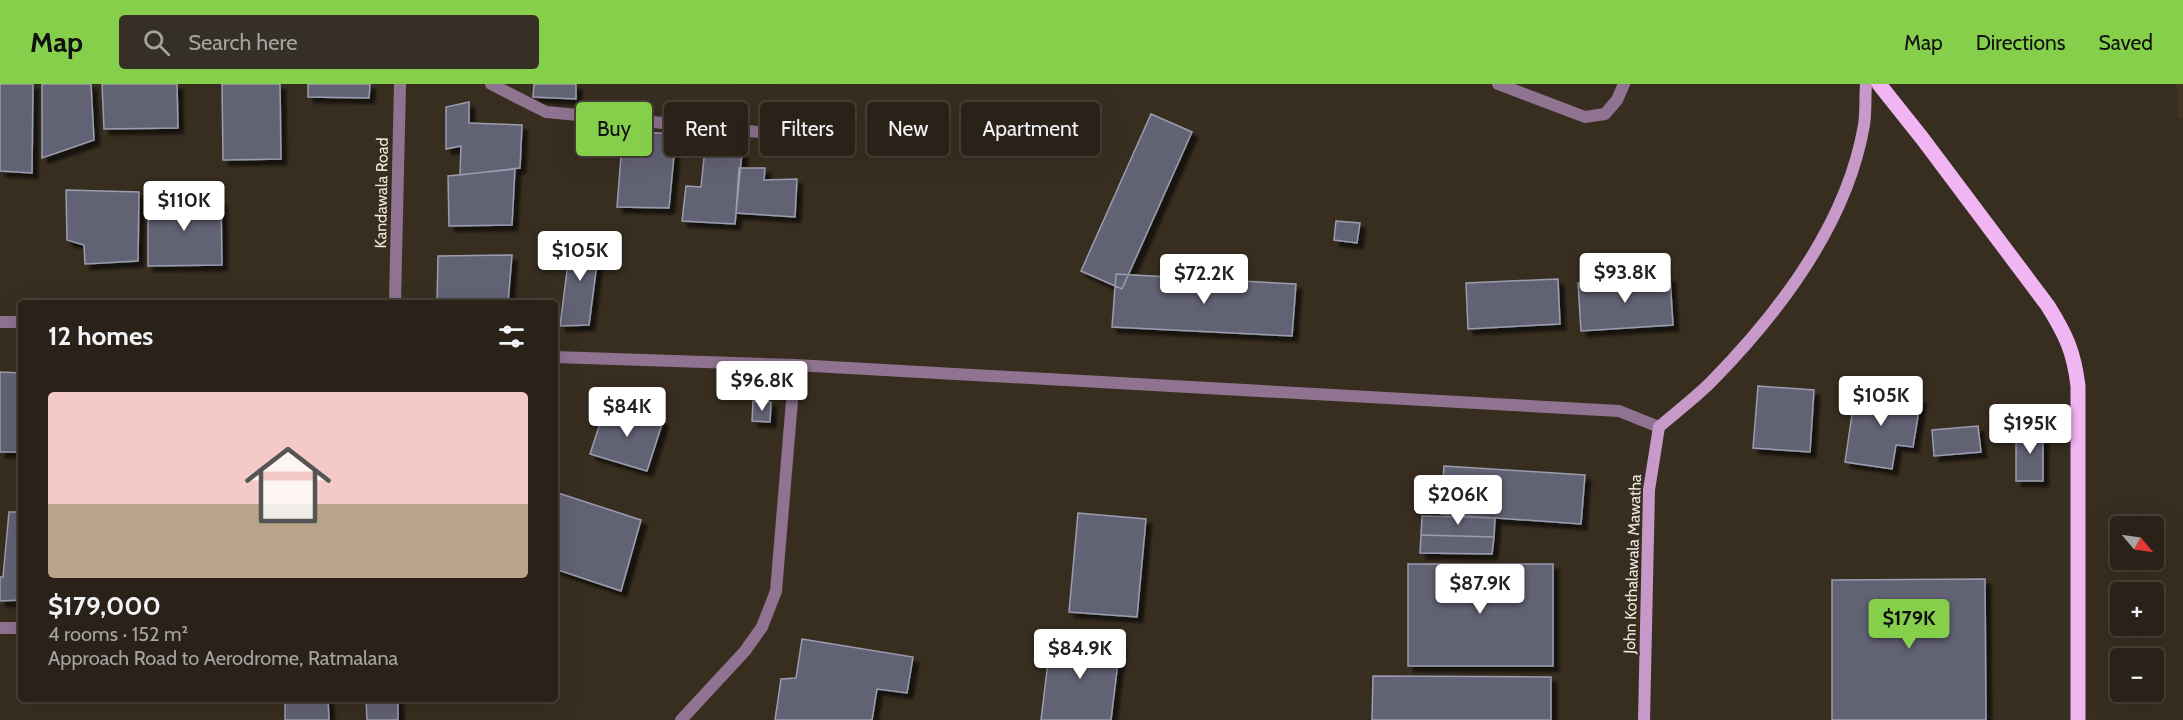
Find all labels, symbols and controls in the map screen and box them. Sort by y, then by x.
search box [119,15,539,69]
text: Map [30,25,83,59]
icon: search [140,26,173,59]
text: Search here [188,29,297,56]
text: Map [1904,30,1943,55]
text: Directions [1976,30,2065,55]
text: Saved [2098,30,2153,55]
chip: Buy [576,102,652,156]
chip: Rent [664,102,748,156]
chip: Filters [760,102,855,156]
chip: New [867,102,949,156]
chip: Apartment [961,102,1100,156]
street label: Kandawala Road [371,137,392,249]
pin: $110K [142,181,226,232]
text: $110K [157,188,211,212]
pin: $105K [538,231,622,282]
text: $105K [552,238,608,262]
pin: $93.8K [1576,253,1674,304]
pin: $72.2K [1155,254,1253,305]
text: $93.8K [1594,260,1656,284]
text: $72.2K [1174,261,1234,285]
text: 12 homes [48,320,153,352]
icon: filters [495,320,528,353]
pin: $96.8K [713,361,811,412]
text: $96.8K [730,368,794,392]
pin: $105K [1839,376,1923,427]
text: $105K [1853,383,1909,407]
pin: $84K [591,387,663,438]
text: $84K [603,394,651,418]
pin: $195K [1988,404,2072,455]
text: $195K [2003,411,2057,435]
icon: home [234,431,342,539]
street label: John Kothalawala Mawatha [1620,474,1645,655]
pin: $206K [1416,475,1500,526]
text: $206K [1428,482,1488,506]
north arrow [2110,516,2164,570]
map controls [2110,516,2164,702]
pin: $87.9K [1431,564,1529,615]
text: $87.9K [1449,571,1511,595]
button: + [2110,582,2164,636]
text: $179,000 [48,590,161,622]
pin: $179K [1867,599,1951,650]
text: $179K [1883,606,1935,630]
text: 4 rooms · 152 m² [48,622,188,646]
pin: $84.9K [1031,629,1129,680]
text: $84.9K [1048,636,1112,660]
text: Approach Road to Aerodrome, Ratmalana [48,646,398,670]
button: − [2110,648,2164,702]

